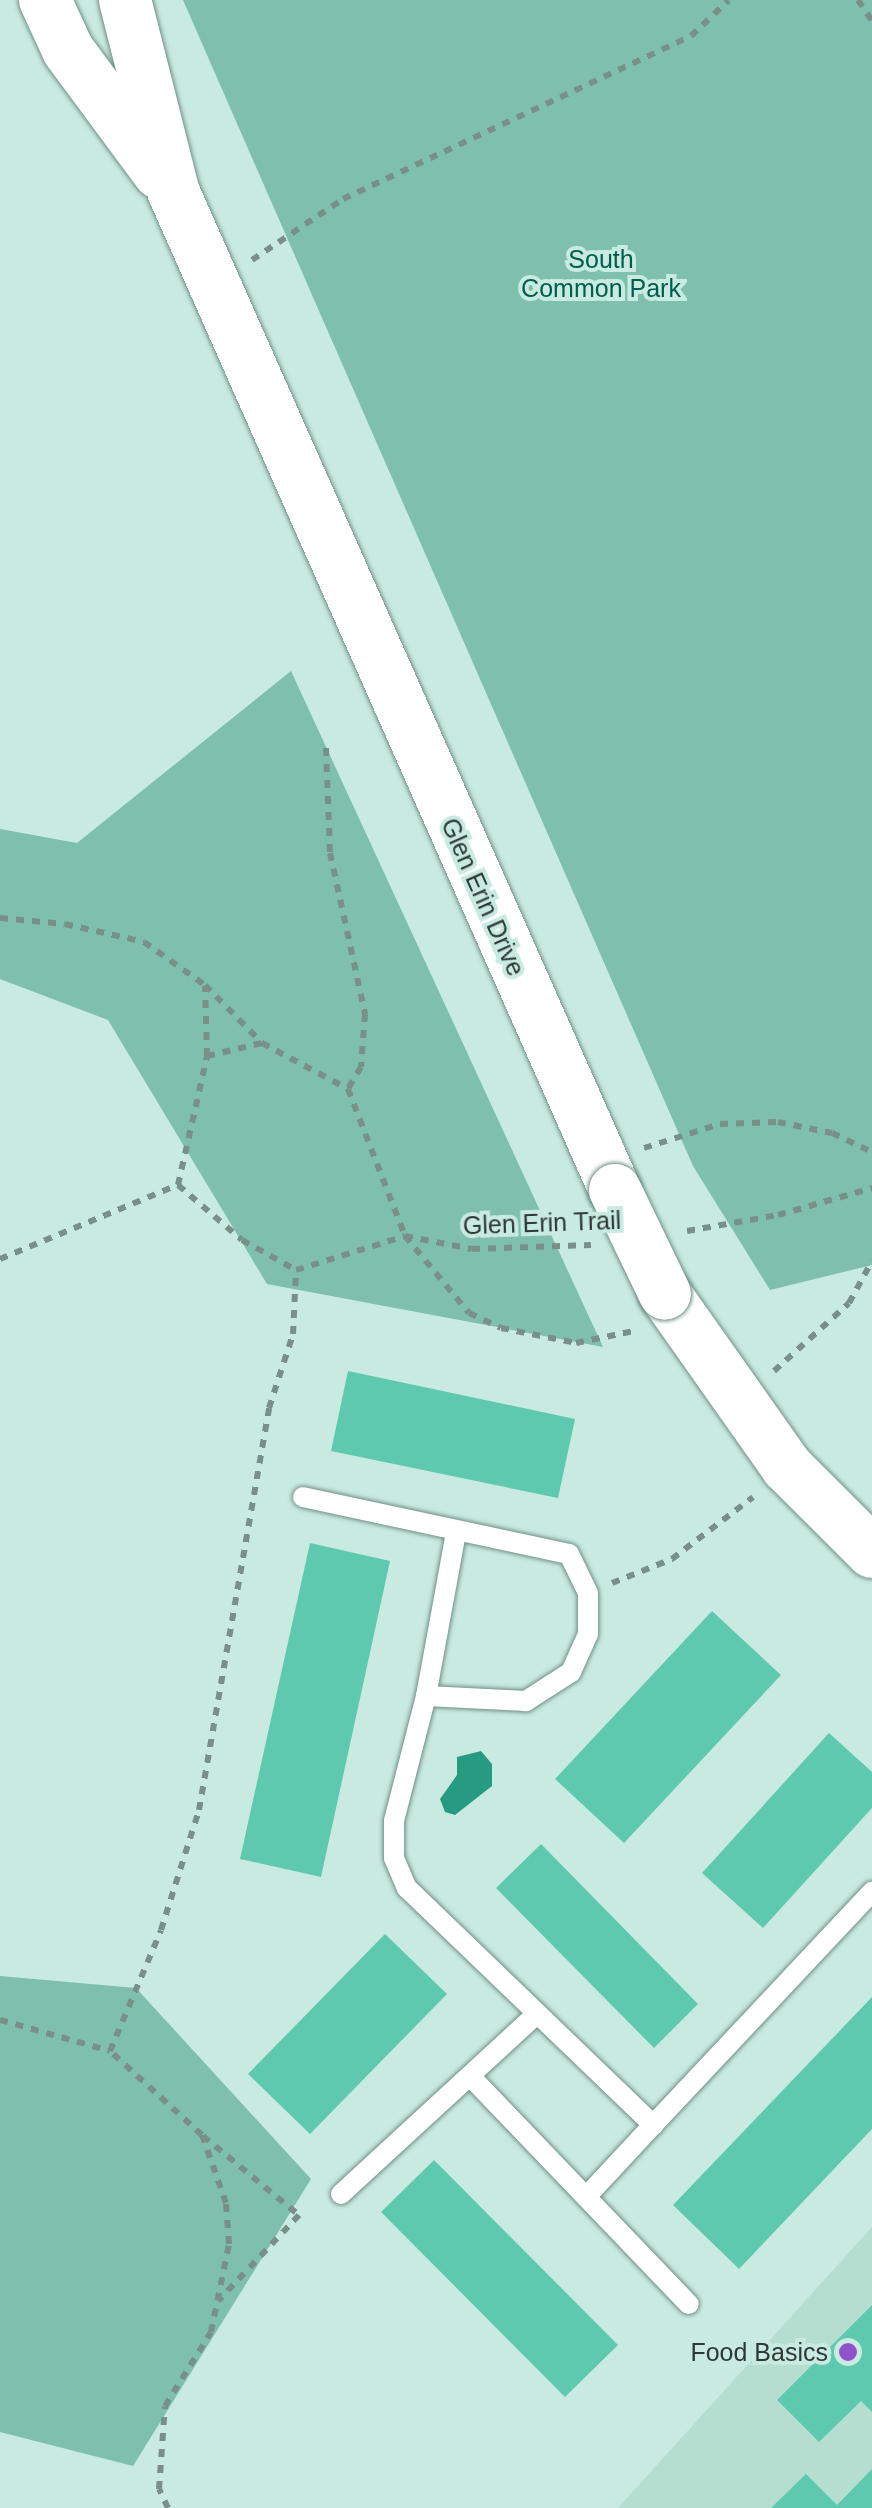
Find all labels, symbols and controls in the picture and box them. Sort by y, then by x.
park label: South Common Park [521,245,681,304]
street label: Glen Erin Drive [435,813,531,981]
street label: Glen Erin Trail [462,1205,622,1241]
place label: Food Basics [690,2337,828,2367]
marker: Food Basics [837,2341,859,2363]

